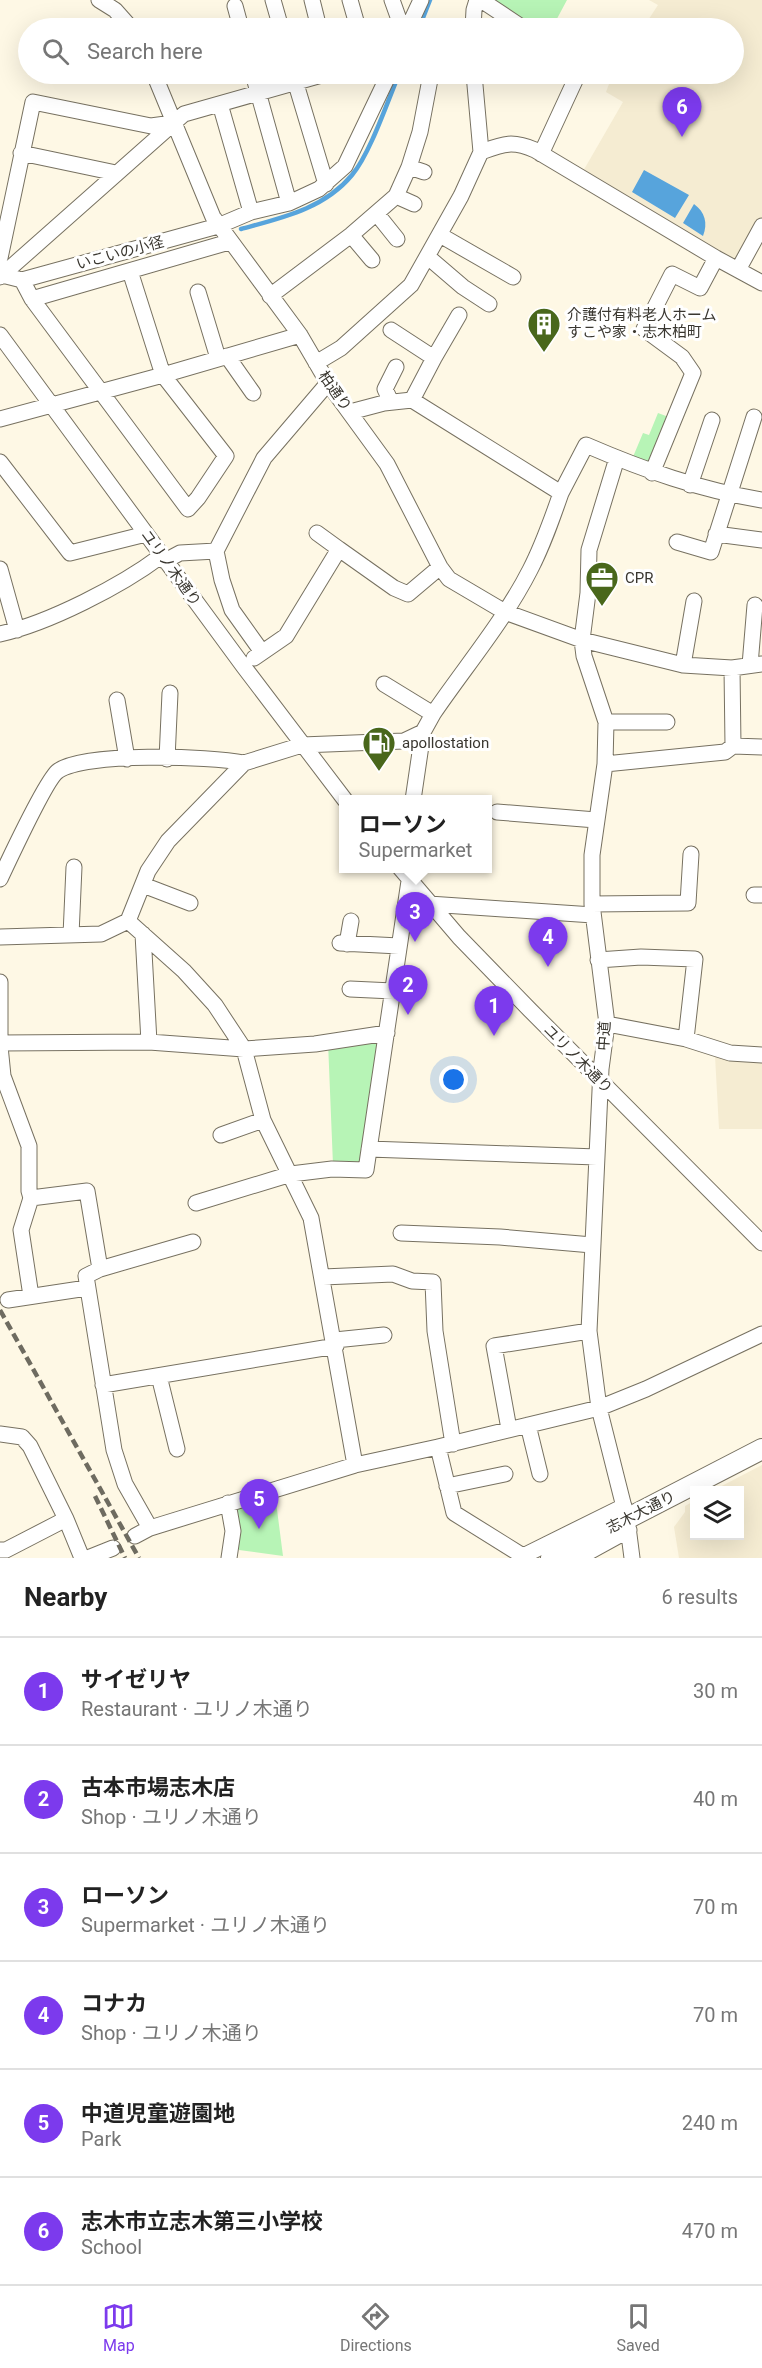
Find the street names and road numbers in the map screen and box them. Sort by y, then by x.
street label: いこいの小径 [74,233,166,273]
street label: 柏通り [315,367,355,415]
street label: ユリノ木通り [137,526,205,610]
street label: 中道 [594,1020,614,1052]
street label: ユリノ木通り [540,1021,616,1097]
street label: 志木大通り [603,1487,679,1537]

